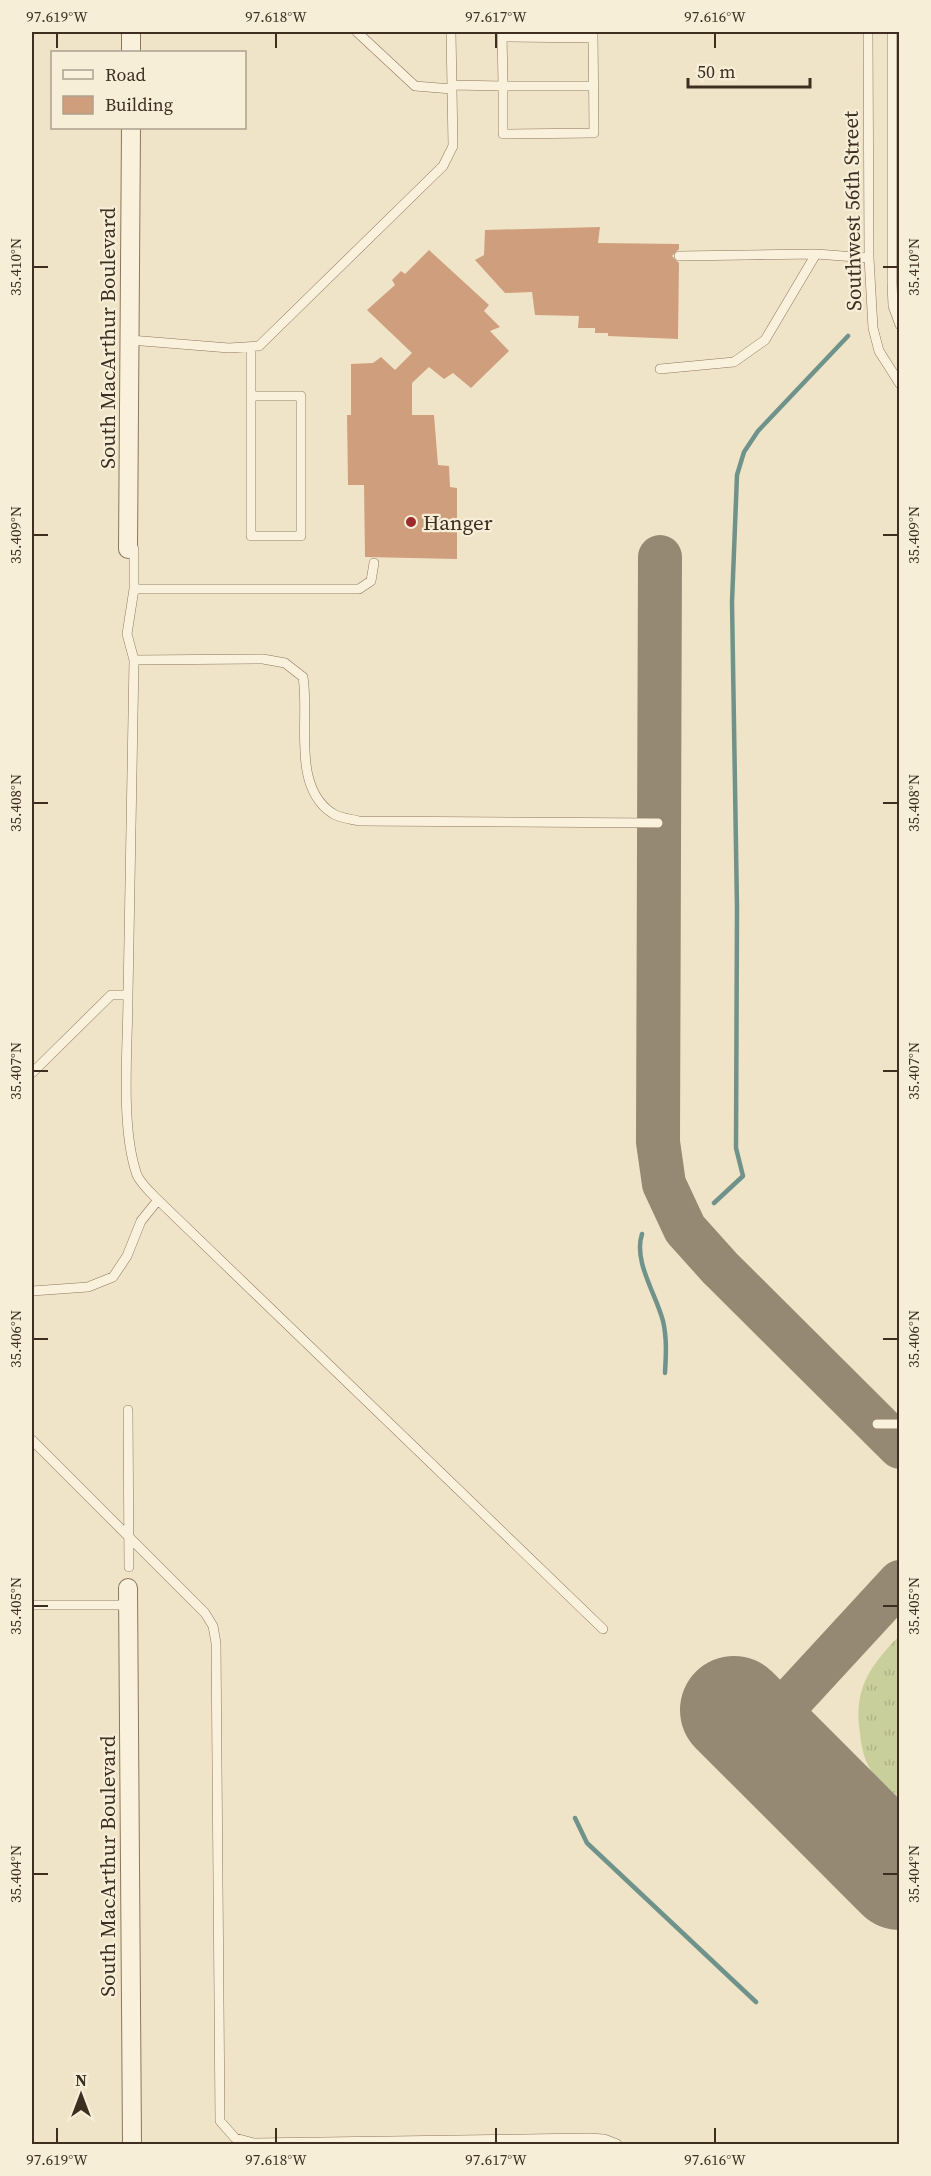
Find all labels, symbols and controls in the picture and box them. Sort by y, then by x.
text: 97.619°W [26,6,88,27]
text: 97.618°W [245,6,307,27]
text: 97.617°W [465,6,527,27]
text: 97.616°W [684,6,746,27]
legend [51,51,246,129]
scale bar [688,51,810,89]
text: 50 m [697,59,735,84]
text: Road [105,62,146,87]
text: Building [105,92,173,117]
street label: Southwest 56th Street [836,111,868,311]
street label: South MacArthur Boulevard [93,207,122,469]
text: 35.410°N [5,238,26,296]
text: 35.410°N [903,238,924,296]
text: 35.409°N [5,506,26,564]
text: 35.409°N [903,506,924,564]
place label: Hanger [423,508,493,537]
marker: Hanger [404,515,418,529]
text: 35.408°N [5,774,26,832]
text: 35.408°N [903,774,924,832]
text: 35.407°N [5,1042,26,1100]
text: 35.407°N [903,1042,924,1100]
text: 35.406°N [5,1310,26,1368]
text: 35.406°N [903,1310,924,1368]
text: 35.405°N [5,1577,26,1635]
text: 35.405°N [903,1577,924,1635]
street label: South MacArthur Boulevard [93,1735,122,1997]
text: 35.404°N [5,1845,26,1903]
text: 35.404°N [903,1845,924,1903]
north arrow [51,2065,111,2125]
text: N [75,2069,87,2091]
text: 97.619°W [26,2149,88,2170]
text: 97.618°W [245,2149,307,2170]
text: 97.617°W [465,2149,527,2170]
text: 97.616°W [684,2149,746,2170]

